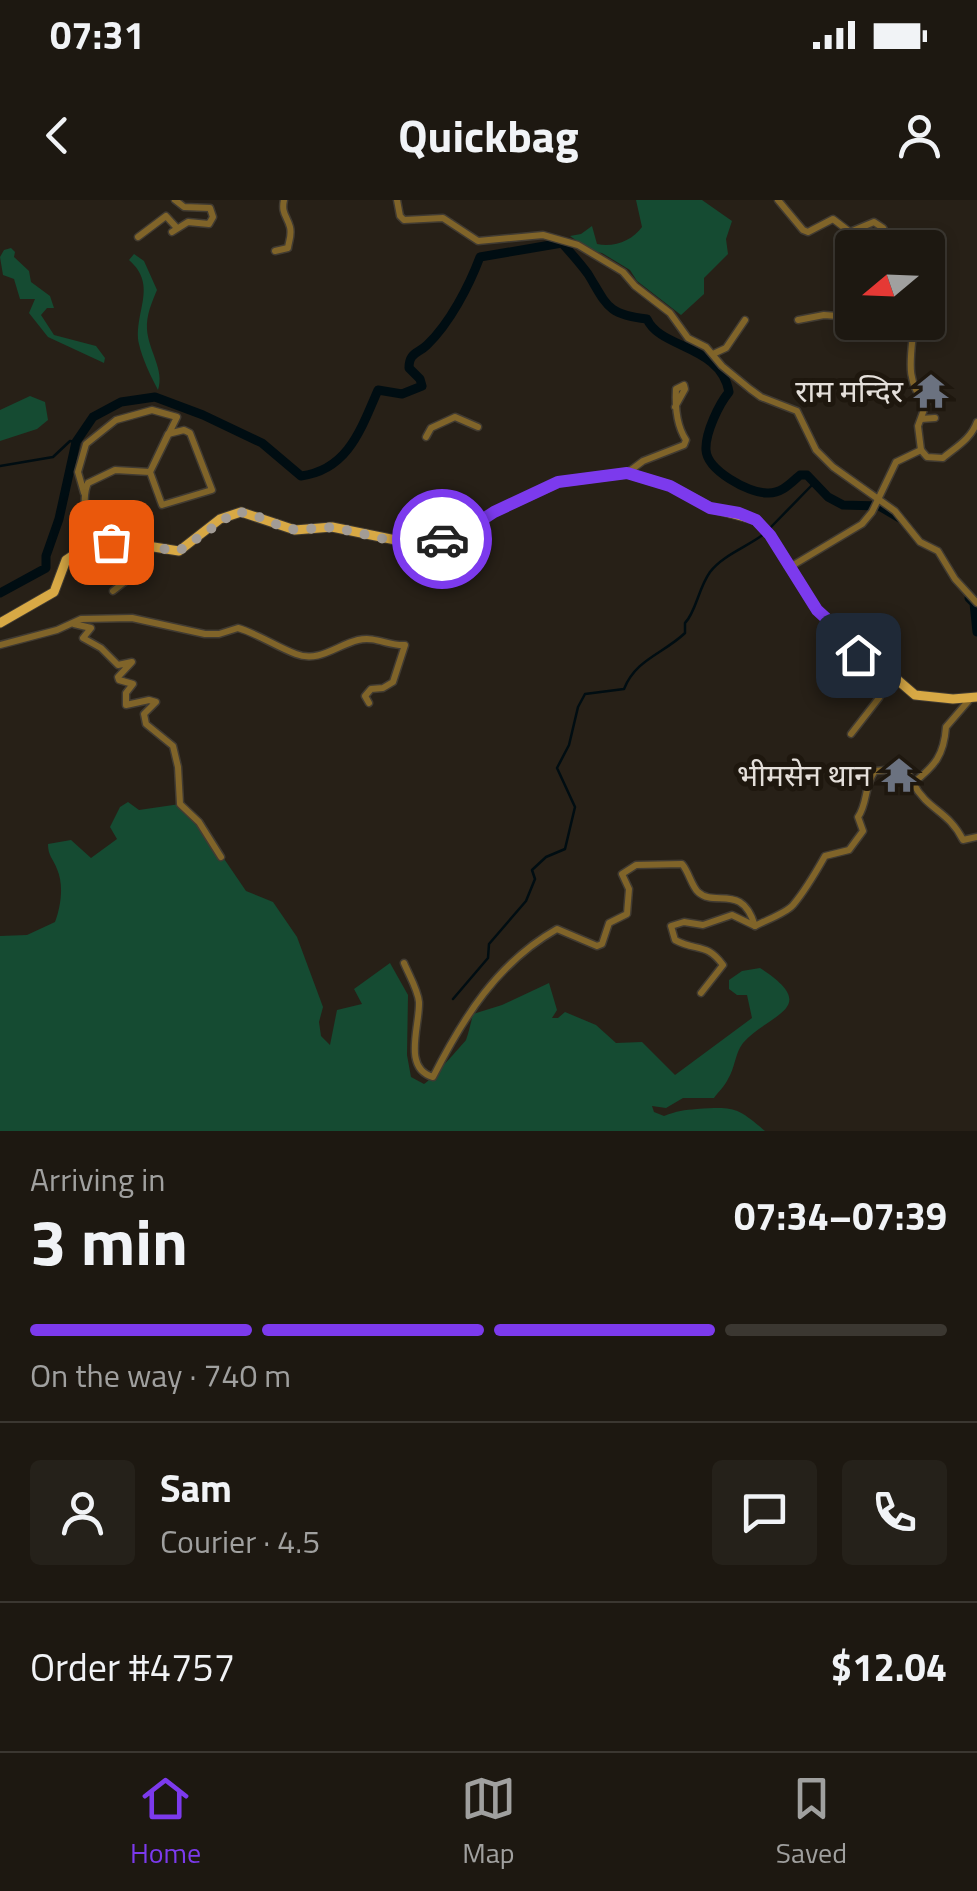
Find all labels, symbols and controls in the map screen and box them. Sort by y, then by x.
text: 07:31 [50,6,145,64]
text: Quickbag [398,101,579,169]
icon: back [30,108,85,163]
icon: person [892,108,947,163]
north arrow [835,230,945,340]
map controls [835,230,945,340]
place label: राम मन्दिर [795,368,904,414]
temple icon: राम मन्दिर [912,372,950,410]
courier [392,489,492,589]
pin [69,500,154,585]
icon: car [415,512,470,567]
icon: bag [84,515,139,570]
pin [816,613,901,698]
icon: home [831,628,886,683]
place label: भीमसेन थान [737,752,872,798]
temple icon: भीमसेन थान [880,756,918,794]
text: Arriving in [30,1155,166,1203]
text: 07:34–07:39 [734,1187,947,1245]
text: 3 min [30,1191,188,1290]
text: On the way · 740 m [30,1351,291,1399]
text: Sam [160,1459,232,1517]
button: person [30,1460,135,1565]
button: chat [712,1460,817,1565]
button: phone [842,1460,947,1565]
text: Courier · 4.5 [160,1517,320,1565]
text: Order #4757 [30,1638,235,1696]
text: $12.04 [831,1638,947,1696]
tab: Home [130,1771,201,1874]
tab: Map [461,1771,516,1874]
tab: Saved [776,1771,847,1874]

